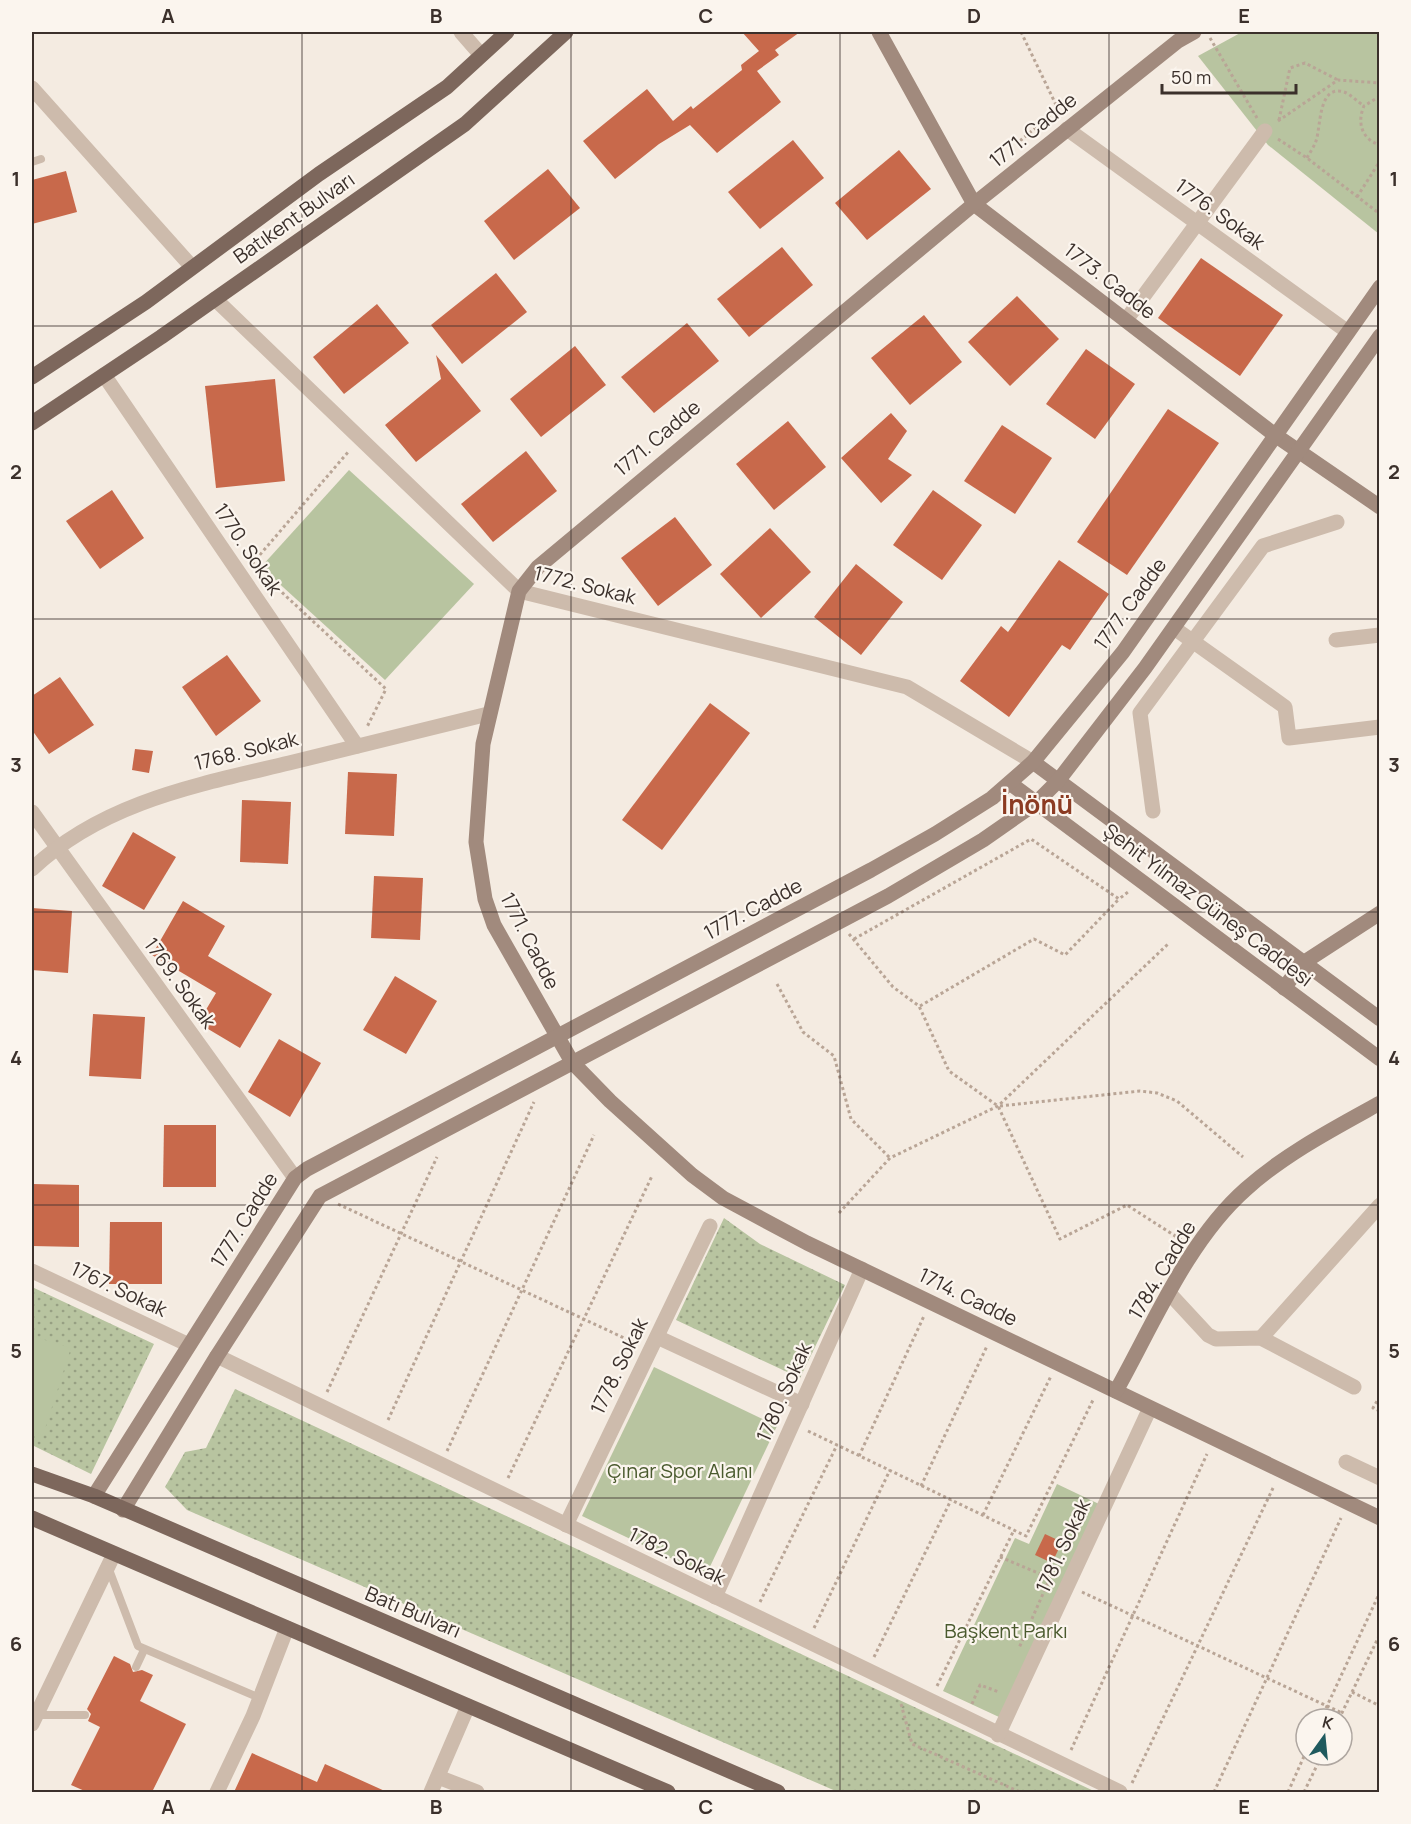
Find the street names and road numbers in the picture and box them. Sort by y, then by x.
street label: 1771. Cadde [983,86,1082,173]
street label: Batıkent Bulvarı [228,166,360,269]
street label: 1776. Sokak [1170,172,1272,256]
street label: 1773. Cadde [1059,236,1162,325]
street label: 1771. Cadde [608,393,706,482]
street label: 1770. Sokak [208,498,290,601]
street label: 1777. Cadde [1087,552,1172,655]
street label: 1772. Sokak [531,559,640,610]
street label: 1768. Sokak [191,724,302,776]
street label: Şehit Yılmaz Güneş Caddesi [1098,817,1319,992]
street label: 1777. Cadde [699,871,807,946]
street label: 1771. Cadde [495,888,566,994]
street label: 1769. Sokak [138,932,223,1034]
street label: 1777. Cadde [204,1167,284,1272]
street label: 1784. Cadde [1121,1215,1202,1324]
street label: 1767. Sokak [67,1255,173,1323]
street label: 1714. Cadde [914,1261,1022,1332]
street label: 1778. Sokak [584,1312,654,1419]
street label: 1780. Sokak [750,1337,818,1446]
street label: 1781. Sokak [1029,1494,1097,1597]
street label: 1782. Sokak [624,1520,731,1591]
street label: Batı Bulvarı [361,1579,465,1644]

